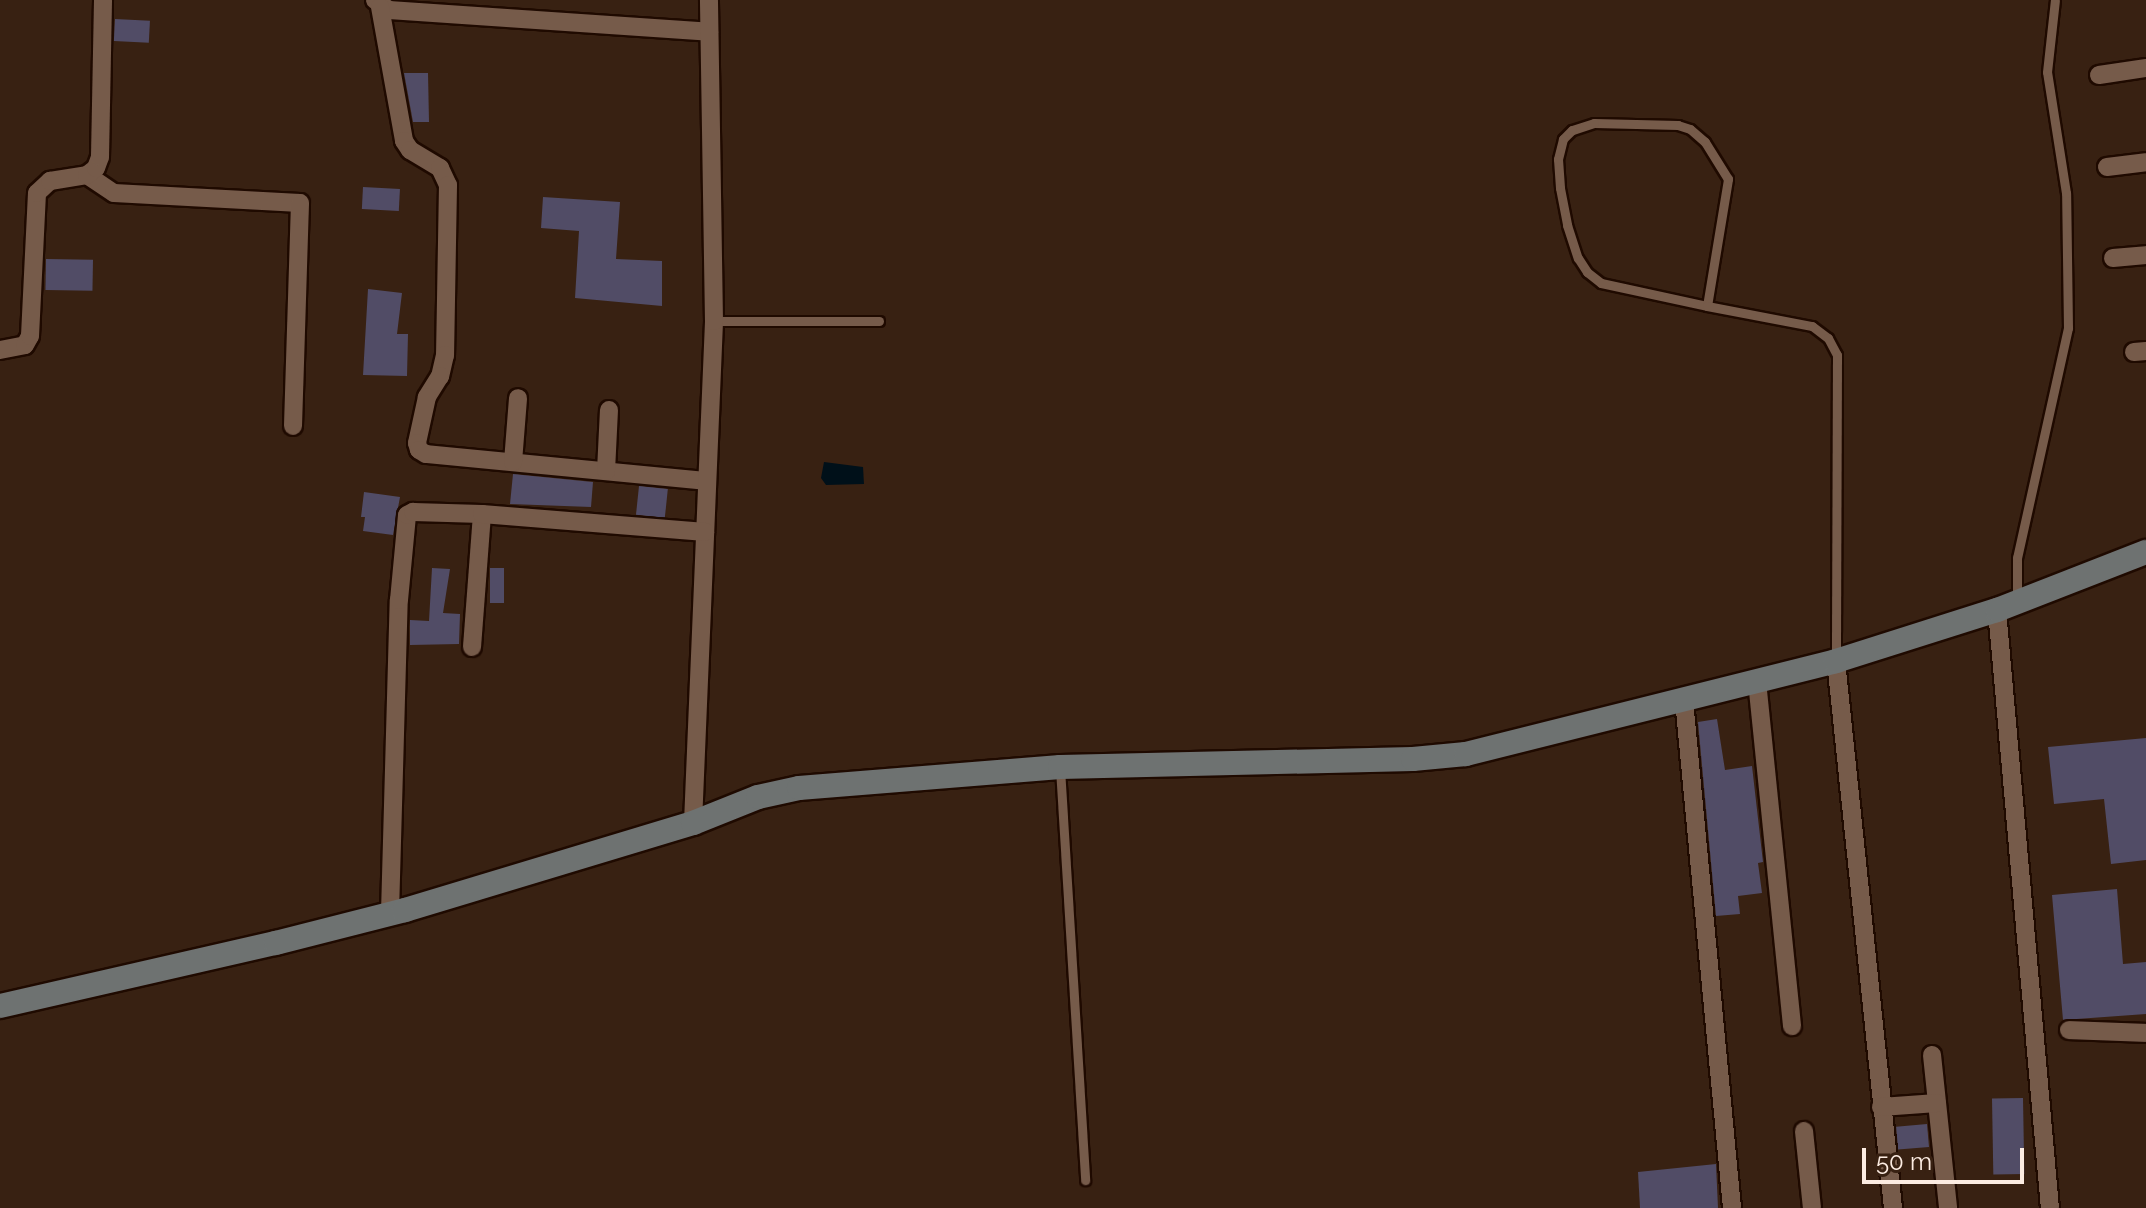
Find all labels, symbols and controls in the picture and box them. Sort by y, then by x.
scale bar [1866,1132,2028,1182]
text: 50 m [1876,1147,1932,1176]

